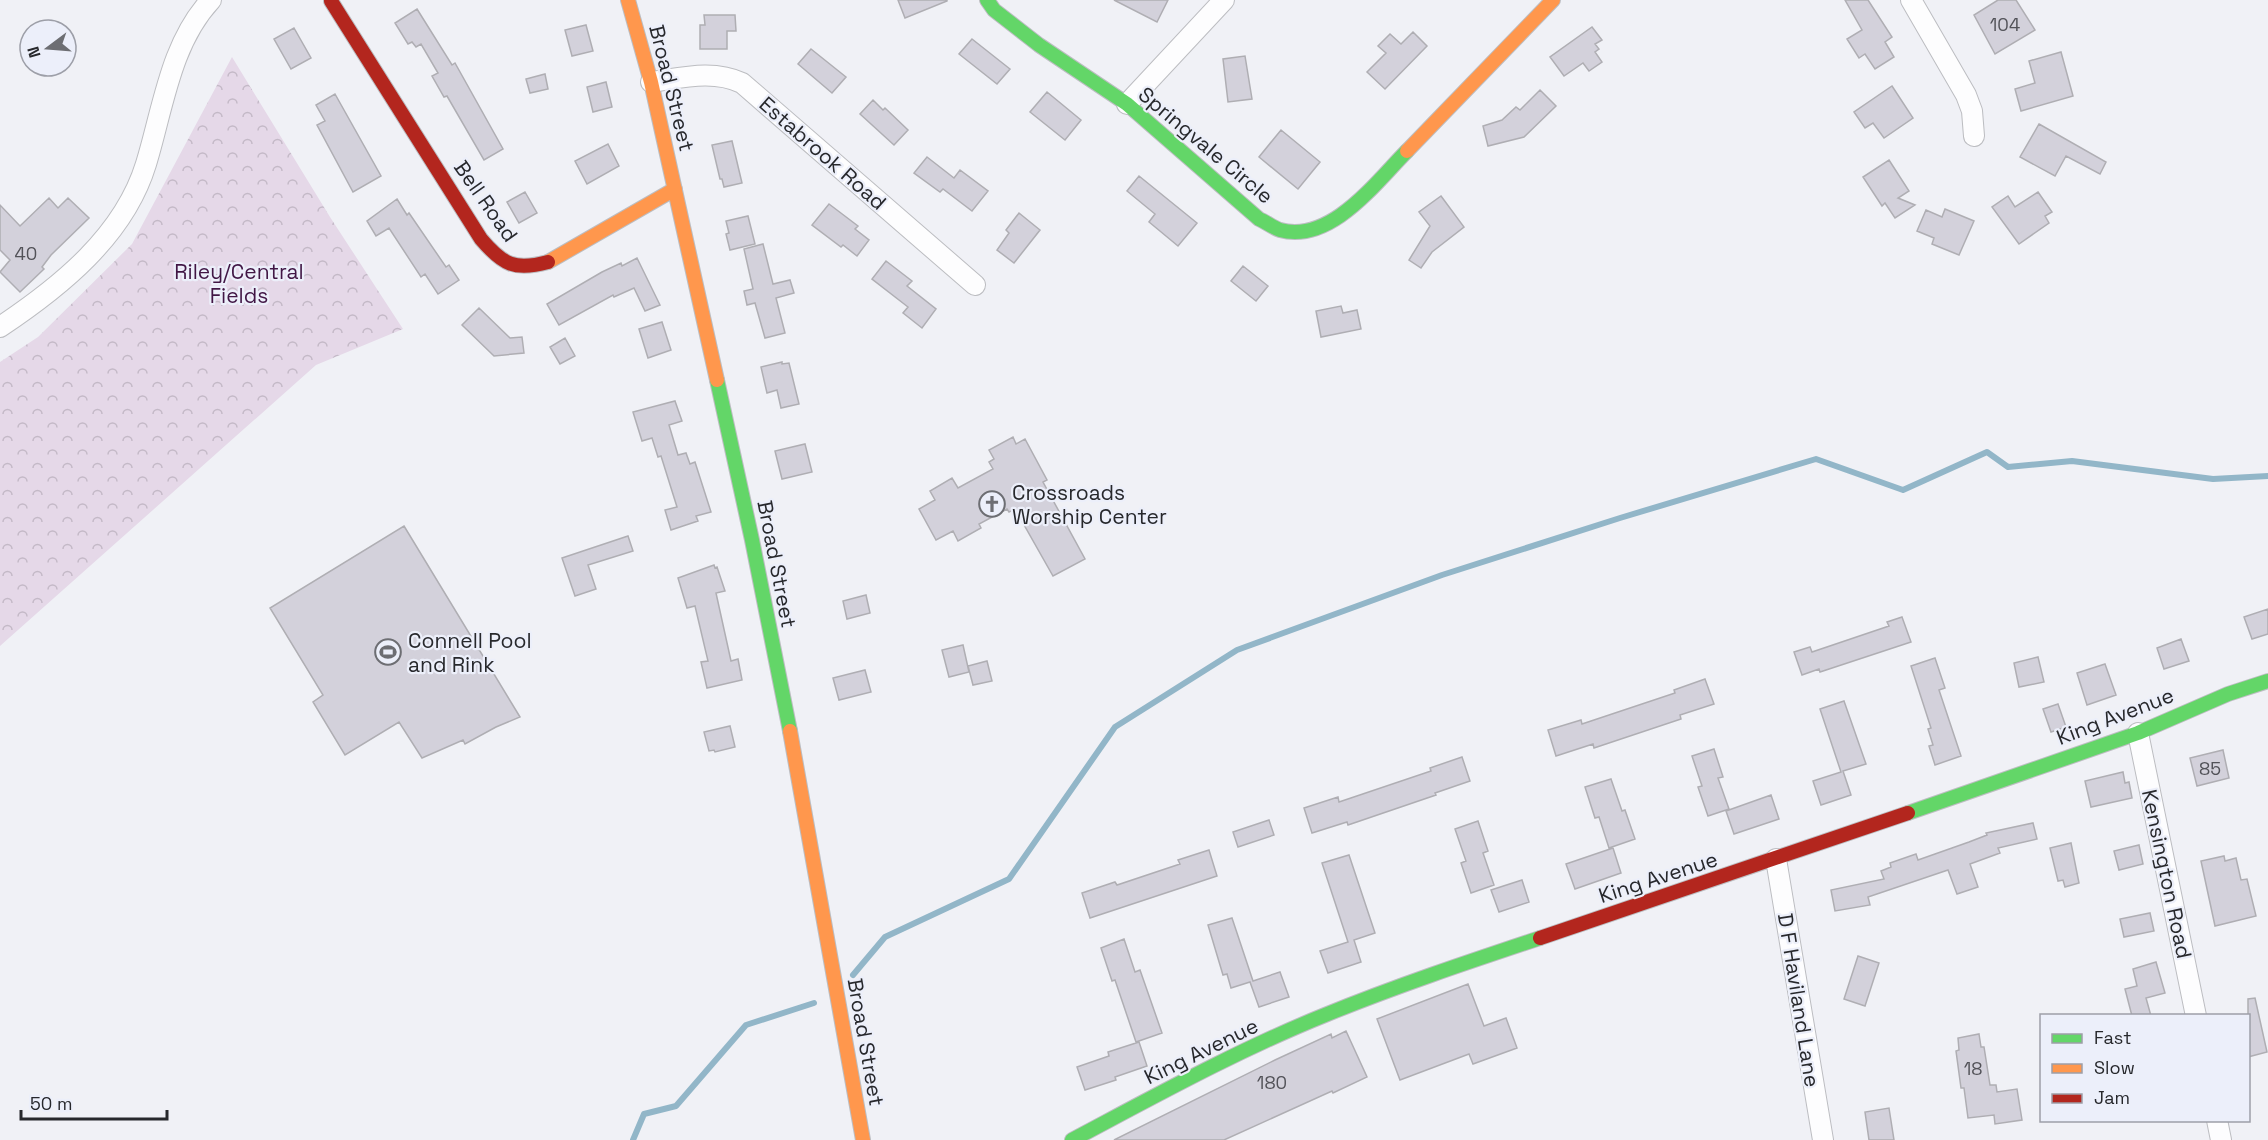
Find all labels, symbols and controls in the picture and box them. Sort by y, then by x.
house number: 104 [1990,13,2020,36]
north arrow [18,18,78,78]
street label: Broad Street [643,22,701,154]
text: N [22,44,46,60]
street label: Springvale Circle [1133,81,1279,209]
street label: Estabrook Road [754,90,892,216]
street label: Bell Road [448,155,524,247]
house number: 40 [15,242,37,265]
park label: Riley/Central Fields [174,258,304,309]
place label: Crossroads Worship Center [1012,479,1167,530]
church icon: Crossroads Worship Center [977,489,1007,519]
street label: Broad Street [751,498,803,630]
place label: Connell Pool and Rink [408,627,532,678]
sports icon: Connell Pool and Rink [373,637,403,667]
street label: King Avenue [2052,681,2178,751]
house number: 85 [2199,757,2221,780]
street label: Kensington Road [2136,787,2198,961]
street label: King Avenue [1595,845,1721,909]
street label: D F Haviland Lane [1772,911,1826,1089]
street label: Broad Street [841,976,891,1108]
street label: King Avenue [1140,1012,1262,1090]
legend [2040,1014,2250,1122]
text: Fast [2094,1026,2131,1049]
text: Slow [2094,1056,2135,1079]
house number: 18 [1964,1057,1982,1080]
house number: 180 [1257,1071,1287,1094]
scale bar [21,1083,166,1121]
text: Jam [2094,1086,2130,1109]
text: 50 m [30,1092,72,1115]

